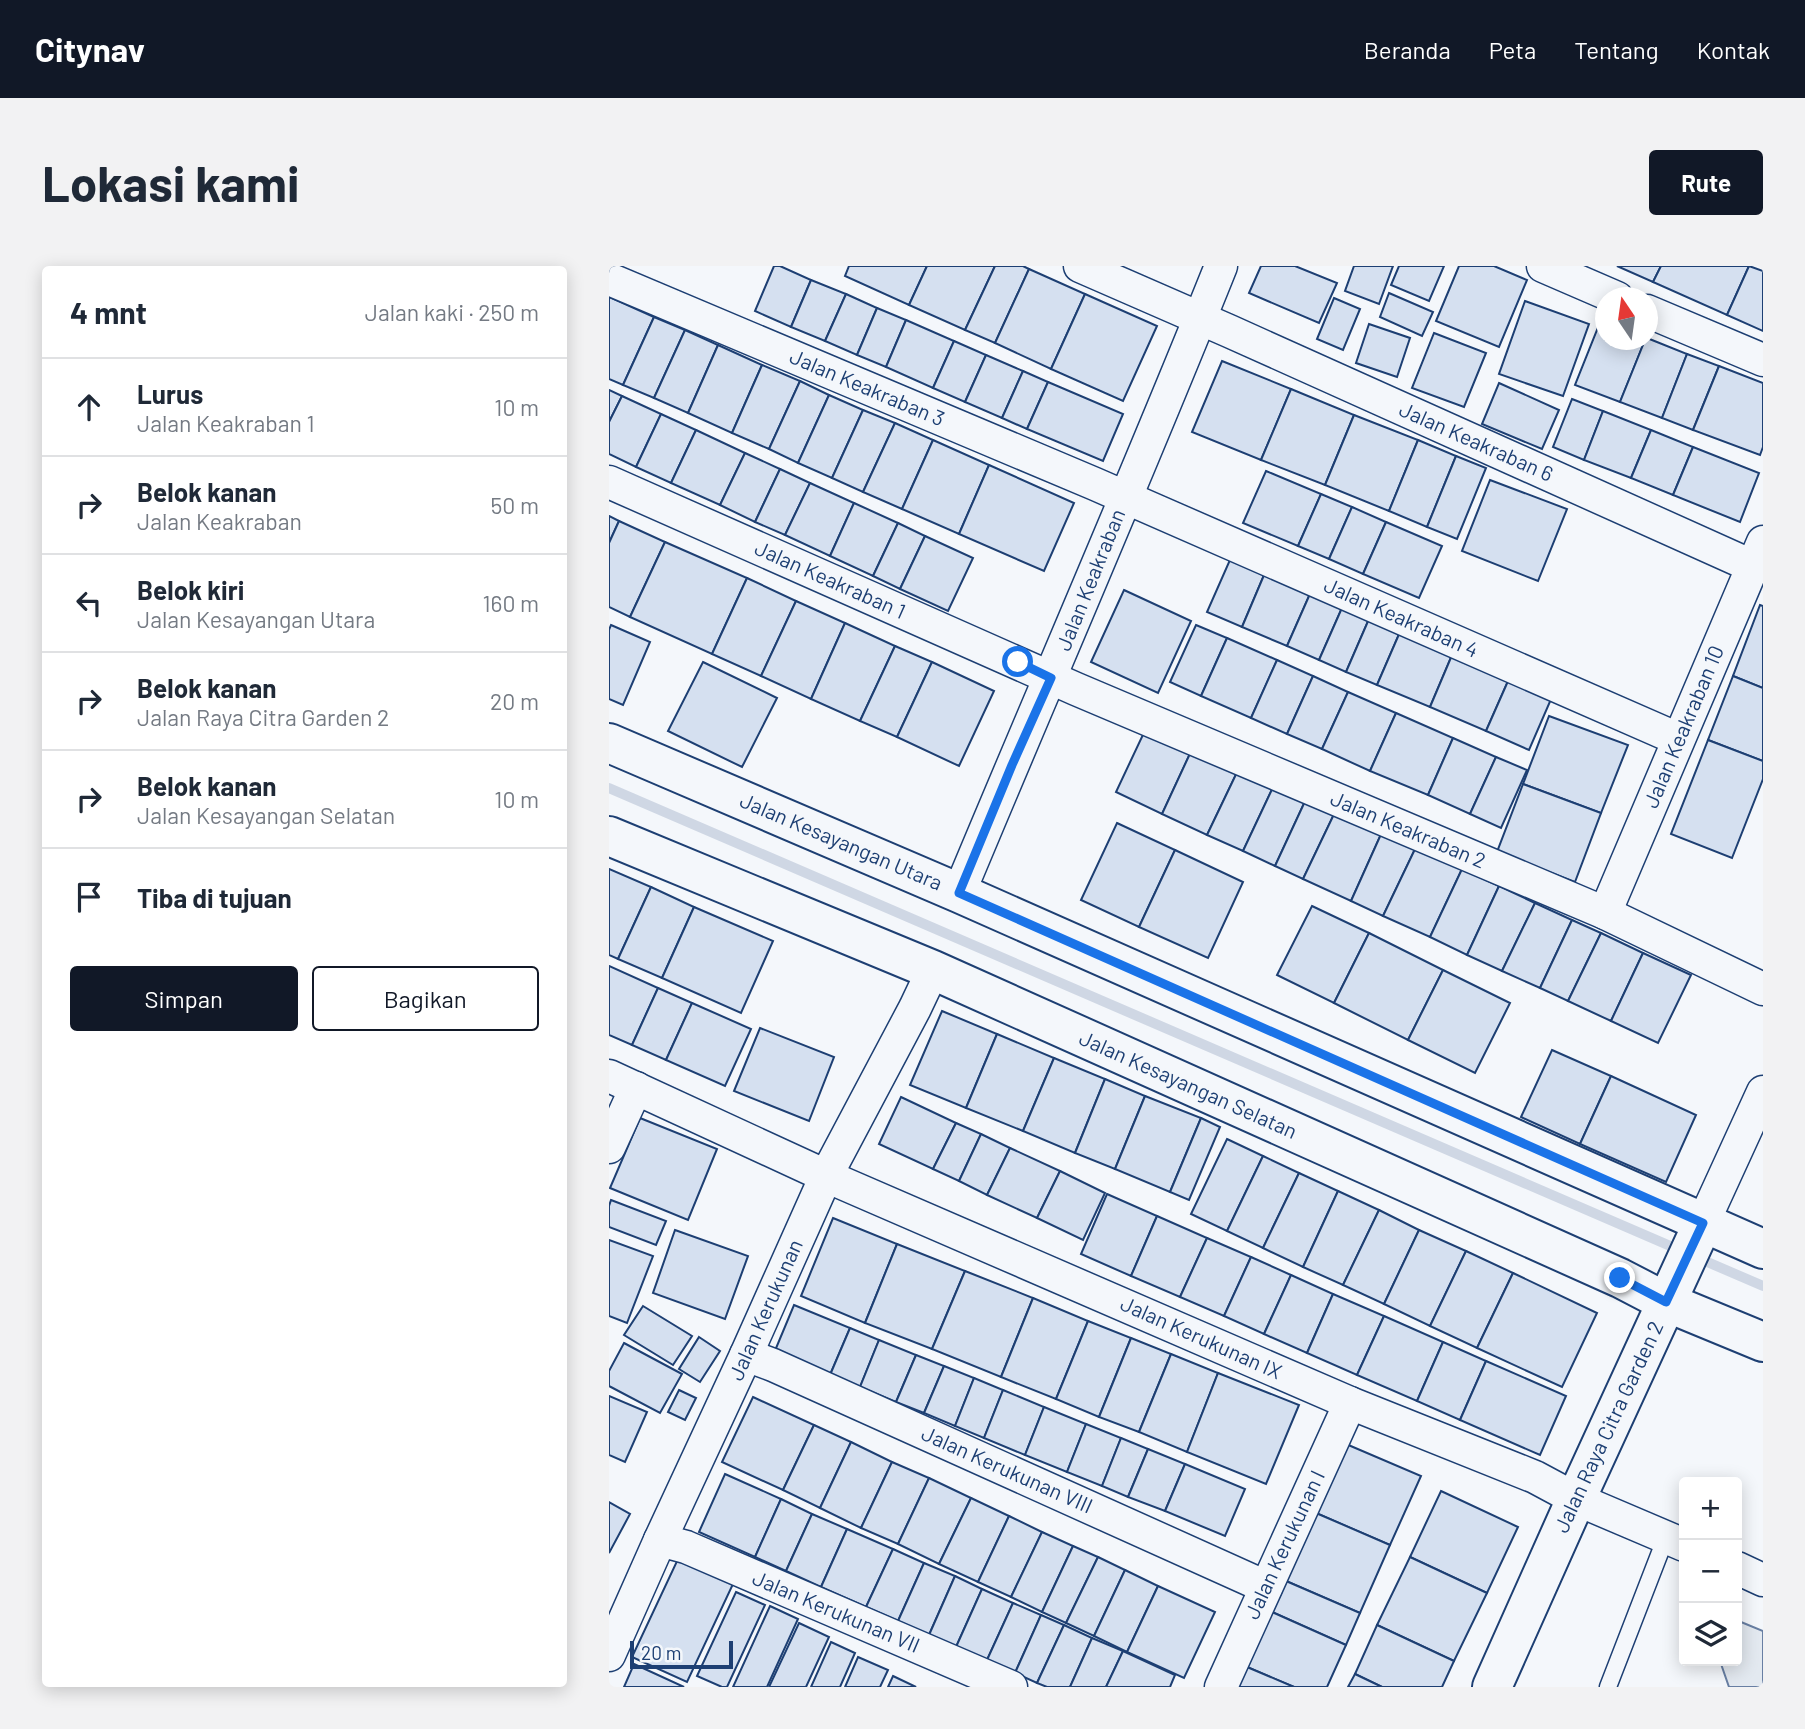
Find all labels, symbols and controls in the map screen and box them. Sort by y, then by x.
text: Citynav [35,29,145,69]
text: Beranda [1364,35,1451,64]
text: Peta [1489,35,1536,64]
text: Tentang [1574,35,1659,64]
text: Kontak [1697,35,1770,64]
button: Rute [1649,150,1763,215]
text: Lokasi kami [42,153,299,212]
north arrow [1595,287,1658,350]
text: 4 mnt [70,294,147,330]
text: Jalan kaki · 250 m [365,298,539,326]
street label: Jalan Keakraban 3 [786,343,949,430]
text: Lurus [137,378,203,409]
icon: ahead [70,388,108,426]
text: 10 m [494,393,539,421]
street label: Jalan Keakraban 6 [1396,396,1557,486]
text: Jalan Keakraban 1 [137,409,315,437]
text: Belok kanan [137,476,276,507]
icon: right [70,486,108,524]
text: 50 m [491,491,539,519]
street label: Jalan Keakraban [1050,505,1129,654]
text: Jalan Keakraban [137,507,302,535]
street label: Jalan Keakraban 1 [751,534,910,623]
street label: Jalan Keakraban 4 [1321,571,1483,662]
text: Belok kiri [137,574,244,605]
icon: left [70,584,108,622]
text: 160 m [482,589,539,617]
text: Jalan Kesayangan Utara [137,605,375,633]
street label: Jalan Keakraban 10 [1637,641,1728,811]
route start [1002,646,1033,677]
text: Belok kanan [137,672,276,703]
icon: right [70,682,108,720]
text: 20 m [490,687,539,715]
text: Jalan Raya Citra Garden 2 [137,703,389,731]
text: Belok kanan [137,770,276,801]
icon: right [70,780,108,818]
text: 10 m [494,785,539,813]
street label: Jalan Keakraban 2 [1327,785,1490,873]
street label: Jalan Kesayangan Utara [737,787,947,895]
text: Jalan Kesayangan Selatan [137,801,395,829]
icon: arrive [70,878,108,916]
text: Tiba di tujuan [137,882,292,913]
button: Simpan [70,966,298,1031]
button: Bagikan [312,966,539,1031]
street label: Jalan Kesayangan Selatan [1076,1024,1301,1143]
street label: Jalan Kerukunan [722,1235,807,1384]
route end [1604,1262,1635,1293]
street label: Jalan Kerukunan IX [1117,1290,1286,1383]
street label: Jalan Raya Citra Garden 2 [1548,1317,1668,1536]
street label: Jalan Kerukunan VIII [918,1420,1097,1518]
street label: Jalan Kerukunan I [1238,1466,1329,1623]
map controls [1679,1477,1742,1666]
button: + [1679,1477,1742,1540]
button: − [1679,1540,1742,1603]
street label: Jalan Kerukunan VII [749,1564,924,1657]
button: layers [1679,1603,1742,1666]
scale bar [630,1638,733,1670]
text: 20 m [641,1641,681,1664]

